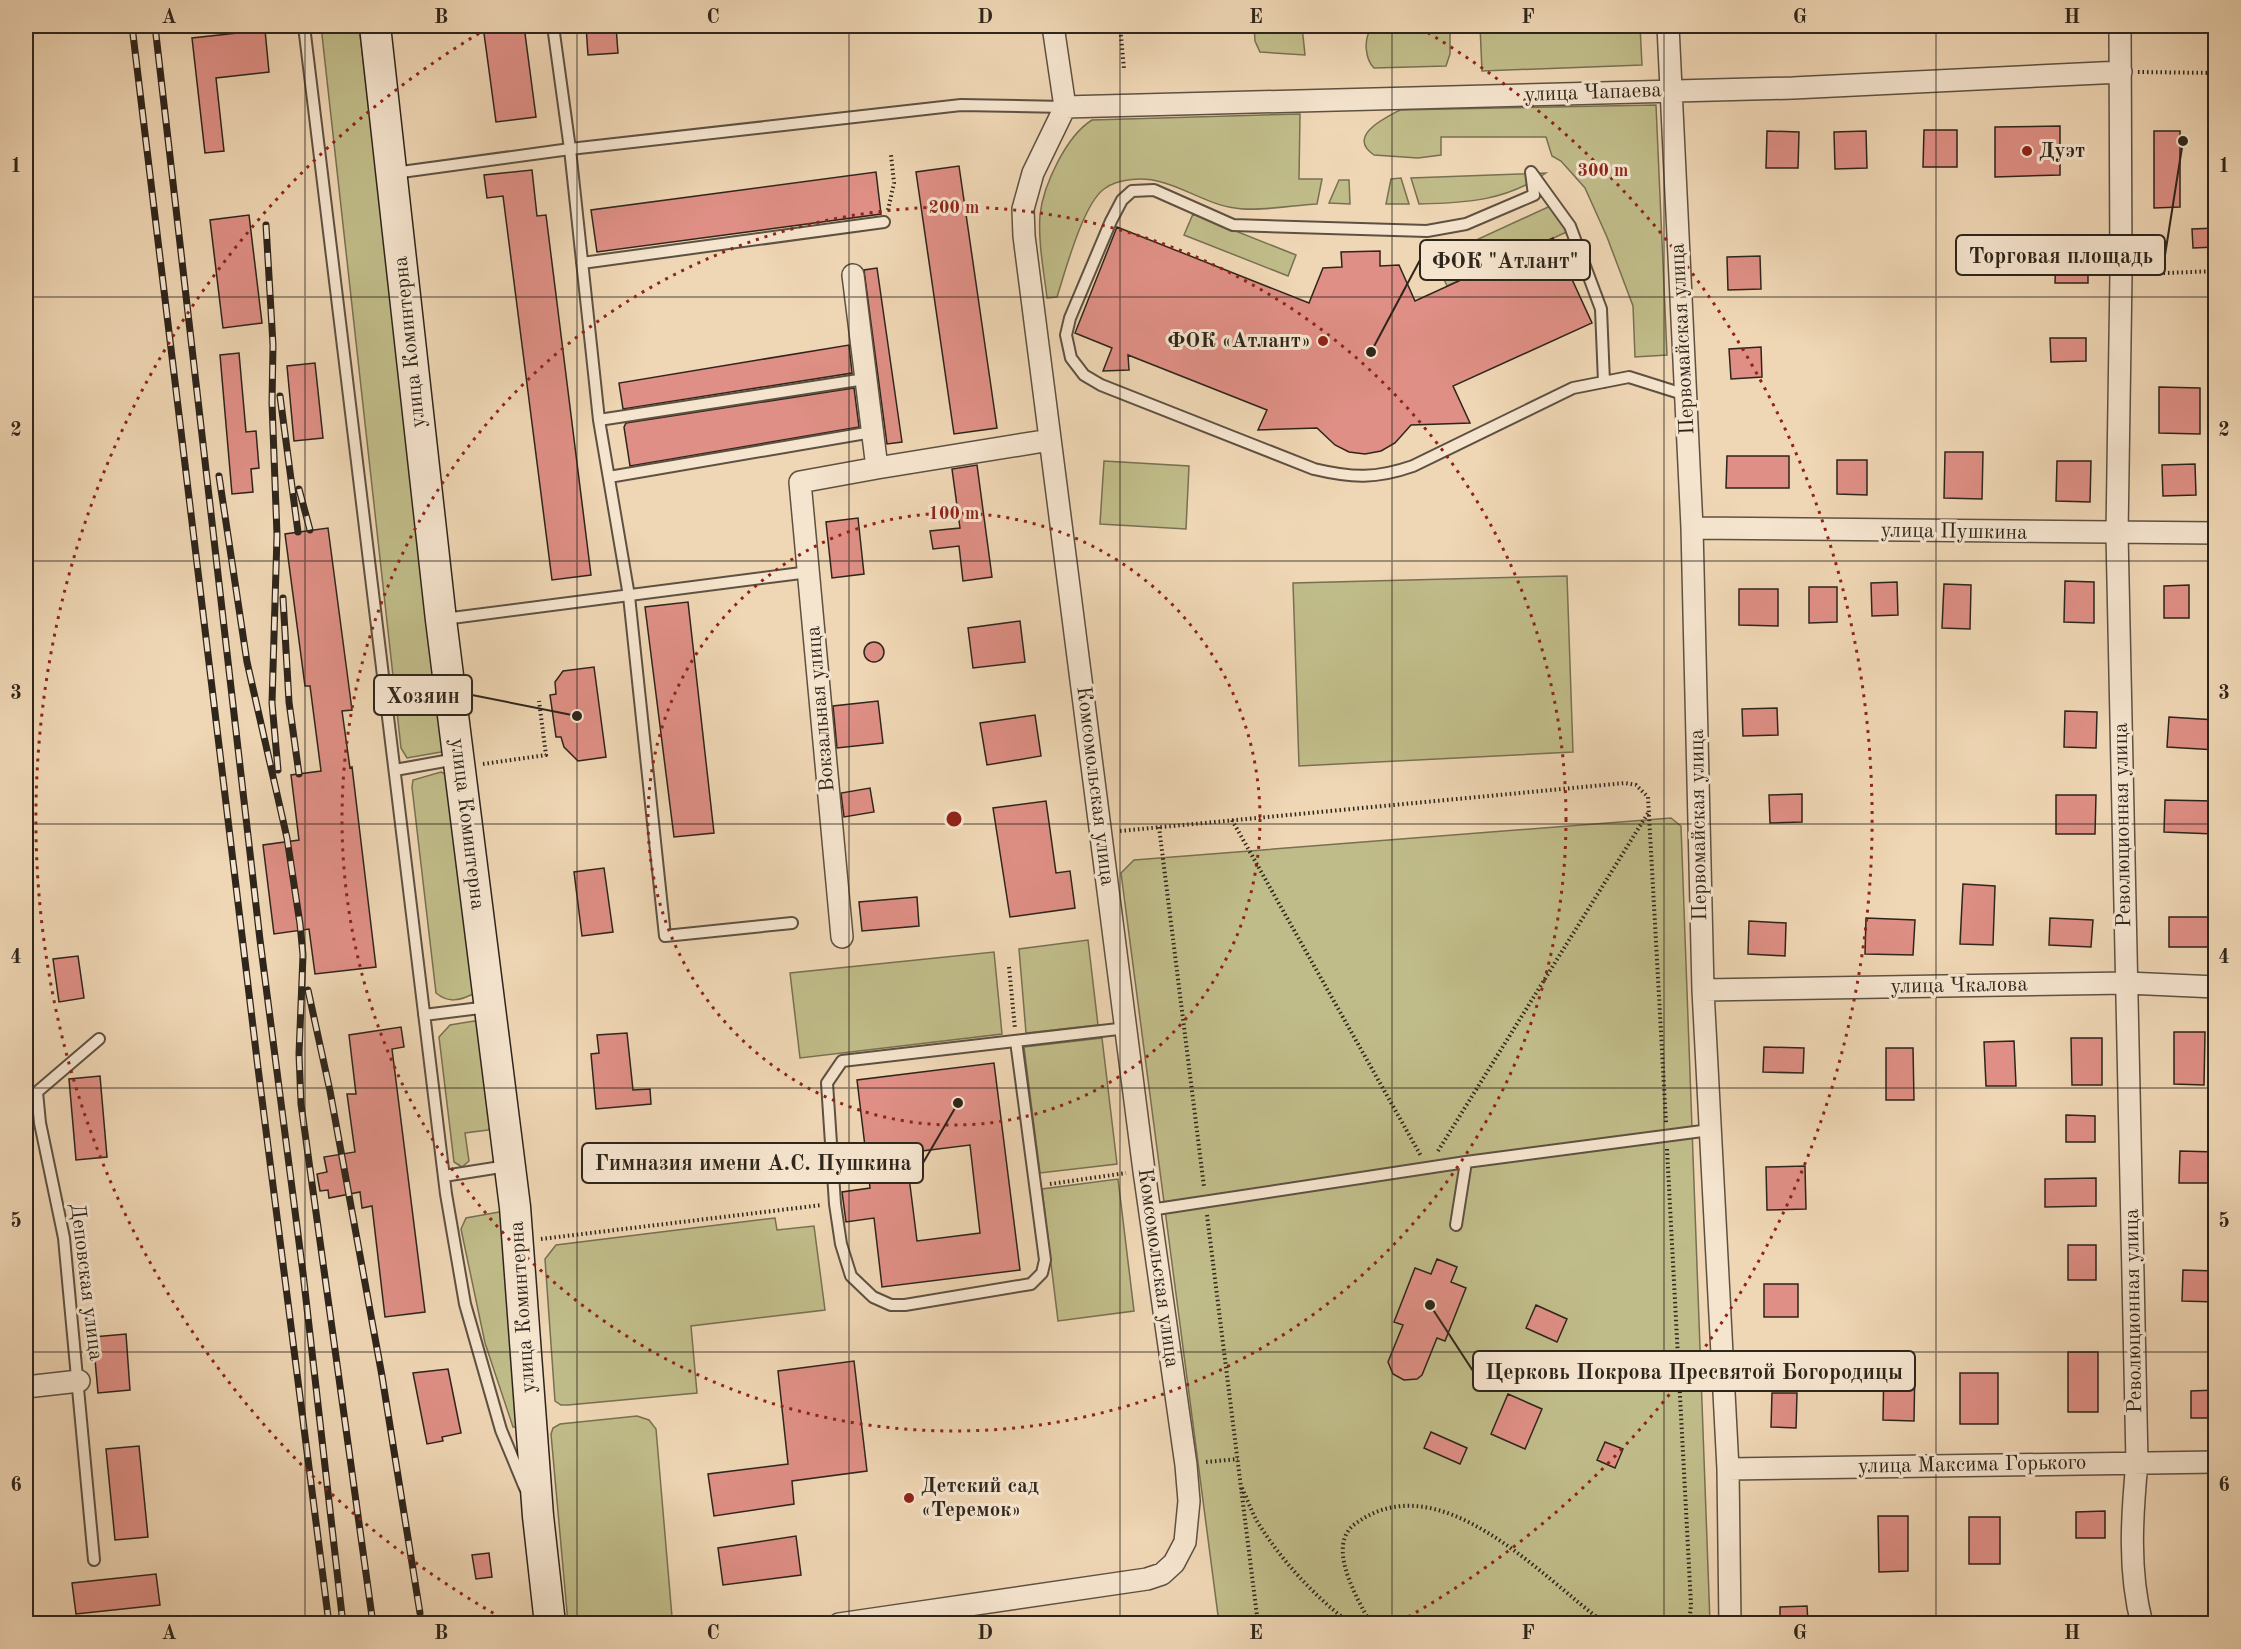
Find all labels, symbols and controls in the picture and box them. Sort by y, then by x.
text: A [161,8,177,28]
text: B [434,8,448,28]
text: C [706,8,720,28]
text: D [977,8,993,28]
text: E [1249,8,1263,28]
text: F [1521,8,1535,28]
text: G [1793,8,1807,28]
text: H [2064,8,2080,28]
street label: улица Чапаева [1524,80,1662,106]
place label: Дуэт [2039,141,2085,162]
marker: Дуэт [2020,144,2034,158]
text: 1 [10,157,22,177]
text: 1 [2218,157,2230,177]
text: 300 m [1578,162,1628,180]
text: 200 m [929,199,979,217]
callout: Торговая площадь [1956,235,2165,275]
callout: ФОК "Атлант" [1420,240,1590,280]
street label: Первомайская улица [1667,243,1699,435]
text: Торговая площадь [1969,246,2153,268]
text: ФОК "Атлант" [1432,251,1578,273]
street label: улица Коминтерна [391,255,429,429]
place label: ФОК «Атлант» [1167,331,1311,352]
marker: ФОК «Атлант» [1316,334,1330,348]
text: 2 [10,421,22,441]
text: 2 [2218,421,2230,441]
text: 100 m [929,505,979,523]
street label: улица Пушкина [1880,520,2028,544]
street label: Вокзальная улица [803,625,839,793]
callout: Хозяин [374,675,472,715]
text: 3 [10,684,22,704]
text: 3 [2218,684,2230,704]
street label: Комсомольская улица [1072,685,1118,887]
text: Хозяин [386,686,460,708]
street label: Революционная улица [2111,722,2135,928]
street label: Первомайская улица [1687,729,1711,921]
street label: улица Коминтерна [446,737,488,911]
centre of rings [944,809,964,829]
text: 4 [10,948,22,968]
text: 4 [2218,948,2230,968]
street label: улица Чкалова [1890,974,2028,998]
callout: Гимназия имени А.С. Пушкина [582,1143,923,1183]
text: Гимназия имени А.С. Пушкина [594,1153,912,1175]
street label: Комсомольская улица [1134,1167,1182,1369]
street label: Деповская улица [66,1202,106,1362]
street label: Революционная улица [2122,1208,2146,1414]
text: 5 [10,1211,22,1232]
text: 5 [2218,1211,2230,1232]
street label: улица Коминтерна [507,1220,539,1394]
callout: Церковь Покрова Пресвятой Богородицы [1473,1351,1915,1391]
text: Церковь Покрова Пресвятой Богородицы [1485,1362,1903,1384]
street label: улица Максима Горького [1858,1453,2086,1477]
text: 6 [10,1476,22,1496]
place label: Детский сад «Теремок» [921,1476,1039,1521]
text: 6 [2218,1476,2230,1496]
marker: Детский сад «Теремок» [902,1491,916,1505]
text: A [161,1624,177,1644]
text: B [434,1624,448,1644]
text: C [706,1624,720,1644]
text: D [977,1624,993,1644]
text: E [1249,1624,1263,1644]
text: F [1521,1624,1535,1644]
text: G [1793,1624,1807,1644]
text: H [2064,1624,2080,1644]

